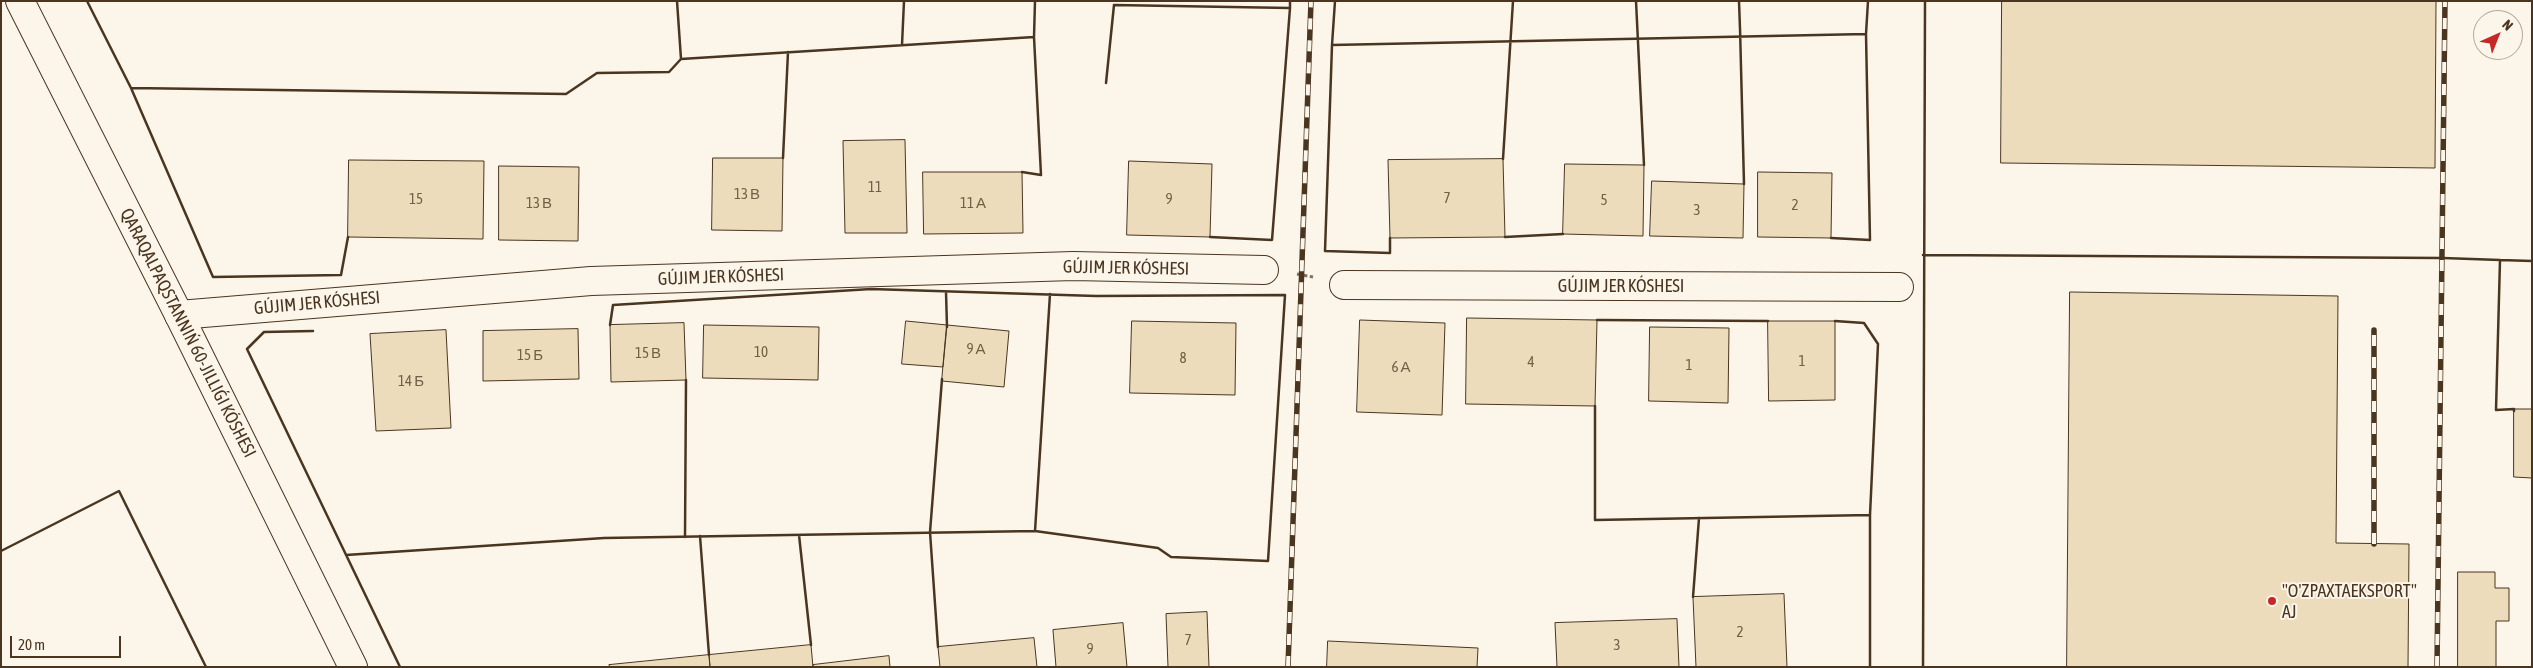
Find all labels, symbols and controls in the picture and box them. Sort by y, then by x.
north arrow [2473,10,2523,60]
text: N [2499,16,2516,34]
house number: 11 [868,178,882,196]
house number: 13 В [734,185,760,203]
house number: 7 [1443,189,1451,207]
house number: 15 [409,190,423,208]
house number: 9 [1165,190,1173,208]
house number: 5 [1600,191,1608,209]
house number: 13 В [526,194,552,212]
house number: 11 А [960,194,986,212]
house number: 2 [1791,196,1799,214]
house number: 3 [1693,201,1701,219]
street label: QARAQALPAQSTANNIŃ 60-JILLIǴI KÓSHESI [116,205,260,461]
street label: GÚJIM JER KÓSHESI [1063,256,1189,280]
street label: GÚJIM JER KÓSHESI [657,264,785,290]
street label: GÚJIM JER KÓSHESI [1558,275,1684,297]
street label: GÚJIM JER KÓSHESI [253,287,381,319]
house number: 9 А [966,340,986,358]
house number: 10 [754,343,768,361]
house number: 15 В [635,344,661,362]
house number: 15 Б [517,346,543,364]
house number: 8 [1179,349,1187,367]
house number: 1 [1798,352,1806,370]
house number: 4 [1527,353,1535,371]
house number: 1 [1685,356,1693,374]
house number: 6 А [1391,358,1411,376]
house number: 14 Б [398,372,424,390]
place label: "O'ZPAXTAEKSPORT" AJ [2282,580,2417,622]
marker: "O'ZPAXTAEKSPORT" AJ [2266,595,2278,607]
house number: 2 [1736,623,1744,641]
scale bar [12,626,124,658]
house number: 7 [1184,631,1192,649]
text: 20 m [18,636,45,653]
house number: 3 [1613,636,1621,654]
house number: 9 [1086,640,1094,658]

